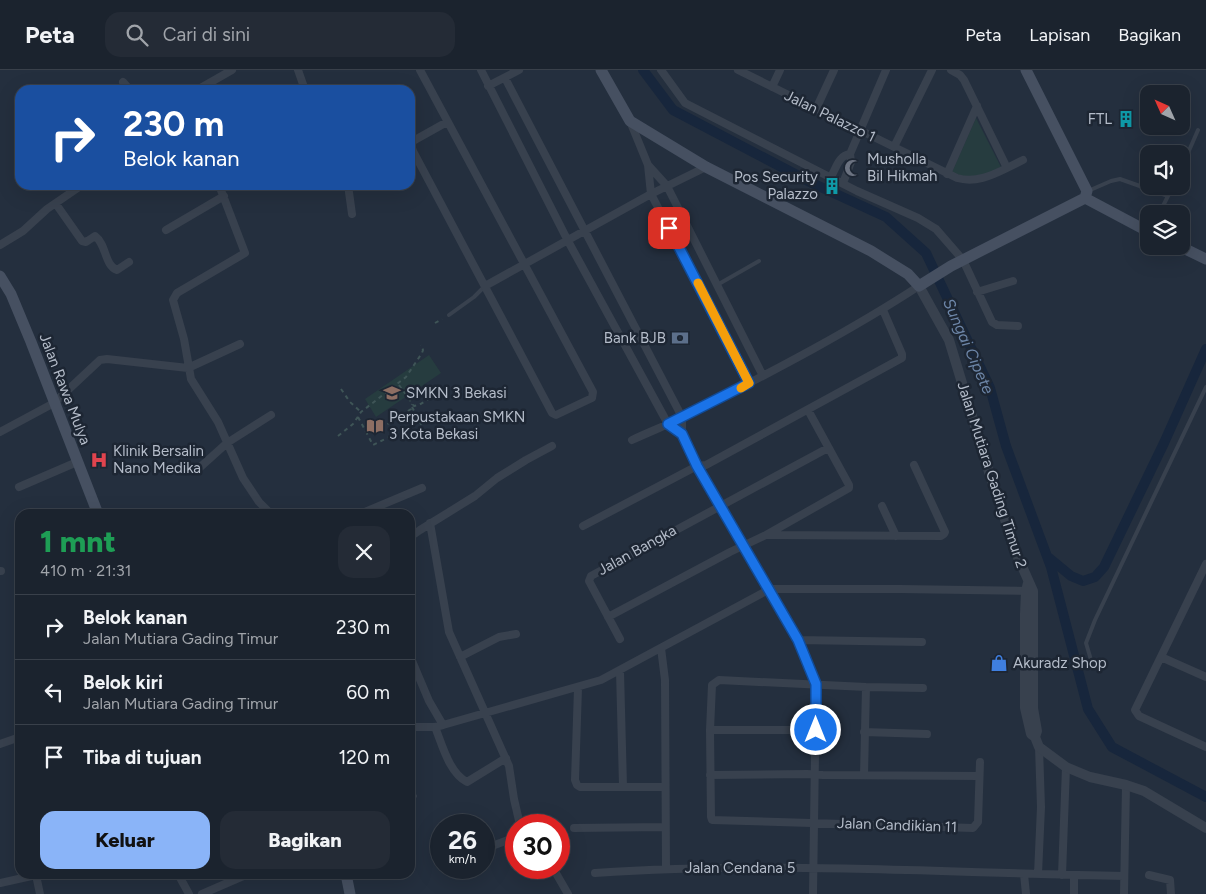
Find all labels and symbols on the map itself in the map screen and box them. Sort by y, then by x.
north arrow [1140,85,1190,135]
street label: Jalan Palazzo 1 [782,86,878,146]
building icon: FTL [1116,109,1136,129]
place label: FTL [1088,110,1112,128]
place label: Musholla Bil Hikmah [867,150,937,185]
mosque icon: Musholla Bil Hikmah [843,158,863,178]
place label: Pos Security Palazzo [734,168,818,203]
building icon: Pos Security Palazzo [822,176,842,196]
pin [648,207,690,249]
water label: Sungai Cipete [939,295,998,397]
bank icon: Bank BJB [670,328,690,348]
place label: Bank BJB [604,329,666,347]
street label: Jalan Rawa Mulya [35,331,95,447]
street label: Jalan Mutiara Gading Timur 2 [953,380,1031,570]
school or university icon: SMKN 3 Bekasi [382,383,402,403]
place label: SMKN 3 Bekasi [406,384,507,402]
place label: Perpustakaan SMKN 3 Kota Bekasi [389,408,525,443]
library icon: Perpustakaan SMKN 3 Kota Bekasi [365,416,385,436]
place label: Klinik Bersalin Nano Medika [113,442,204,477]
hospital icon: Klinik Bersalin Nano Medika [89,450,109,470]
street label: Jalan Bangka [595,521,679,579]
shop icon: Akuradz Shop [989,653,1009,673]
place label: Akuradz Shop [1013,654,1107,672]
position arrow [789,703,841,755]
speed limit sign: 30 [505,814,570,879]
street label: Jalan Candikian 11 [837,814,957,836]
street label: Jalan Cendana 5 [685,859,795,877]

